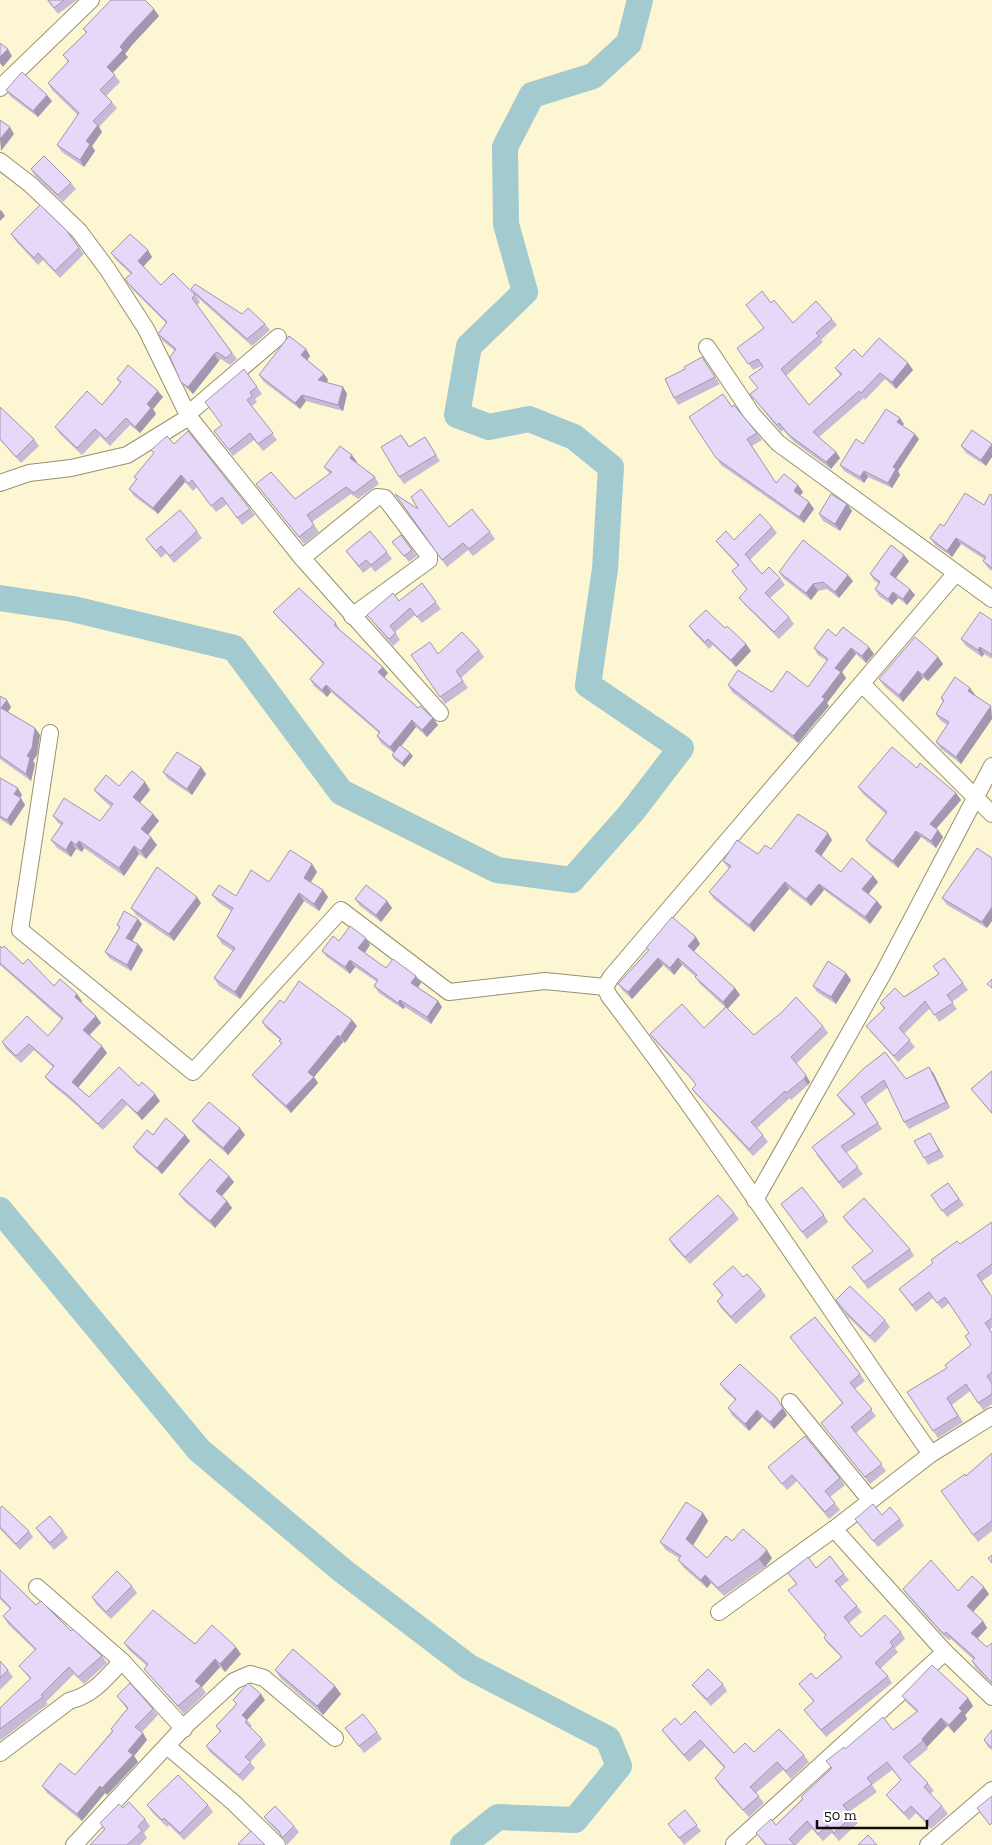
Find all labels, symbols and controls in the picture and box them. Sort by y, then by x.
scale bar [817,1798,927,1830]
text: 50 m [824,1806,857,1824]

